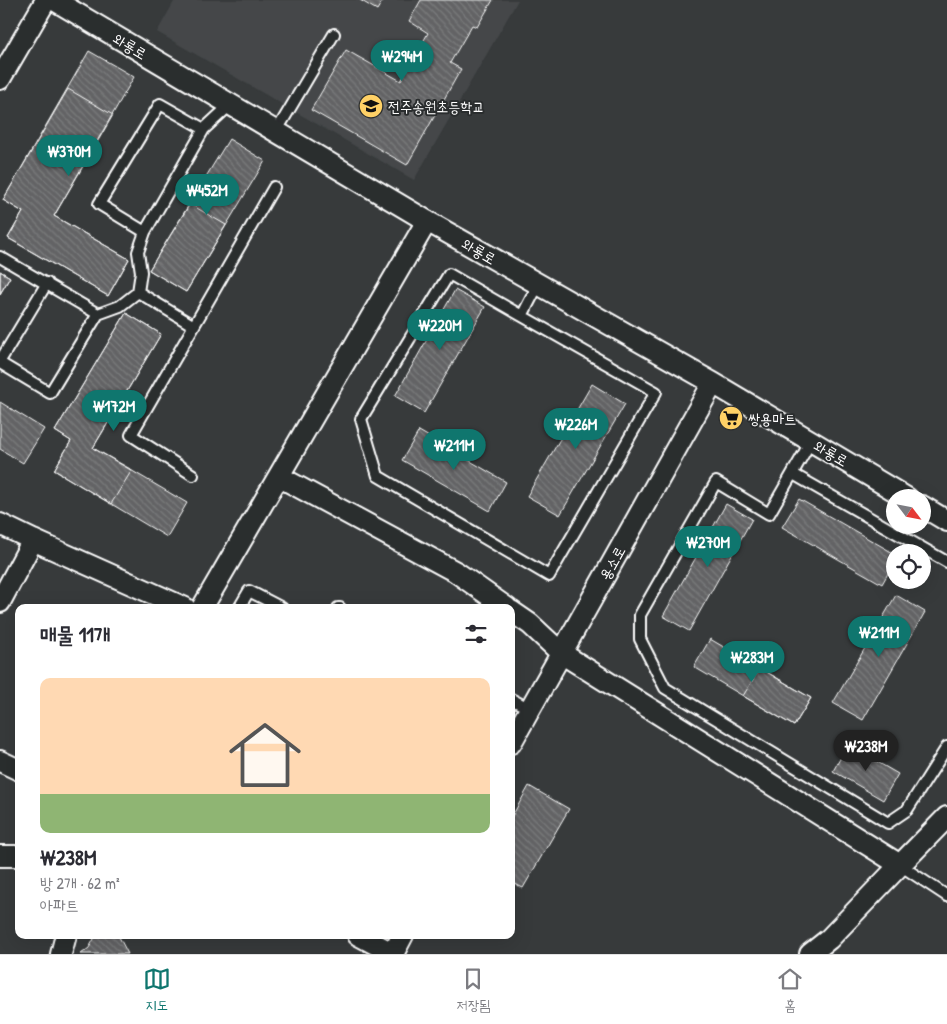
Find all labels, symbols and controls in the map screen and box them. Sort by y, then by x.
street label: 와룡로 [109,28,151,64]
pin: ₩294M [367,39,437,82]
text: ₩294M [382,45,422,67]
school or university icon: 전주송원초등학교 [358,93,384,119]
place label: 전주송원초등학교 [388,96,485,117]
pin: ₩370M [34,134,104,177]
text: ₩370M [47,140,91,162]
pin: ₩452M [172,174,242,216]
text: ₩452M [186,179,228,201]
street label: 와룡로 [458,233,500,269]
pin: ₩220M [405,308,475,351]
text: ₩220M [418,314,462,336]
pin: ₩172M [79,390,149,432]
text: ₩172M [93,395,135,417]
supermarket icon: 쌍용마트 [718,405,744,431]
pin: ₩226M [541,408,611,450]
place label: 쌍용마트 [748,408,796,429]
text: ₩226M [555,413,597,435]
pin: ₩211M [419,428,489,471]
text: ₩211M [434,434,474,456]
street label: 와룡로 [810,435,852,471]
north arrow [886,489,931,534]
map controls [886,489,931,589]
pin: ₩270M [673,526,743,568]
text: ₩270M [686,531,730,553]
street label: 용소로 [594,542,630,584]
button: locate [886,544,931,589]
pin: ₩211M [844,616,914,658]
text: 매물 11개 [40,620,111,649]
icon: filters [462,620,490,648]
text: ₩211M [859,621,899,643]
pin: ₩283M [717,640,787,683]
text: ₩283M [730,646,774,668]
icon: home [220,710,310,800]
pin: ₩238M [831,730,901,772]
text: ₩238M [844,735,888,757]
text: ₩238M [40,843,96,872]
text: 방 2개 · 62 m² [40,872,120,894]
text: 아파트 [40,894,79,916]
tab: 지도 [143,965,171,1015]
tab: 저장됨 [457,965,490,1015]
tab: 홈 [776,965,804,1015]

